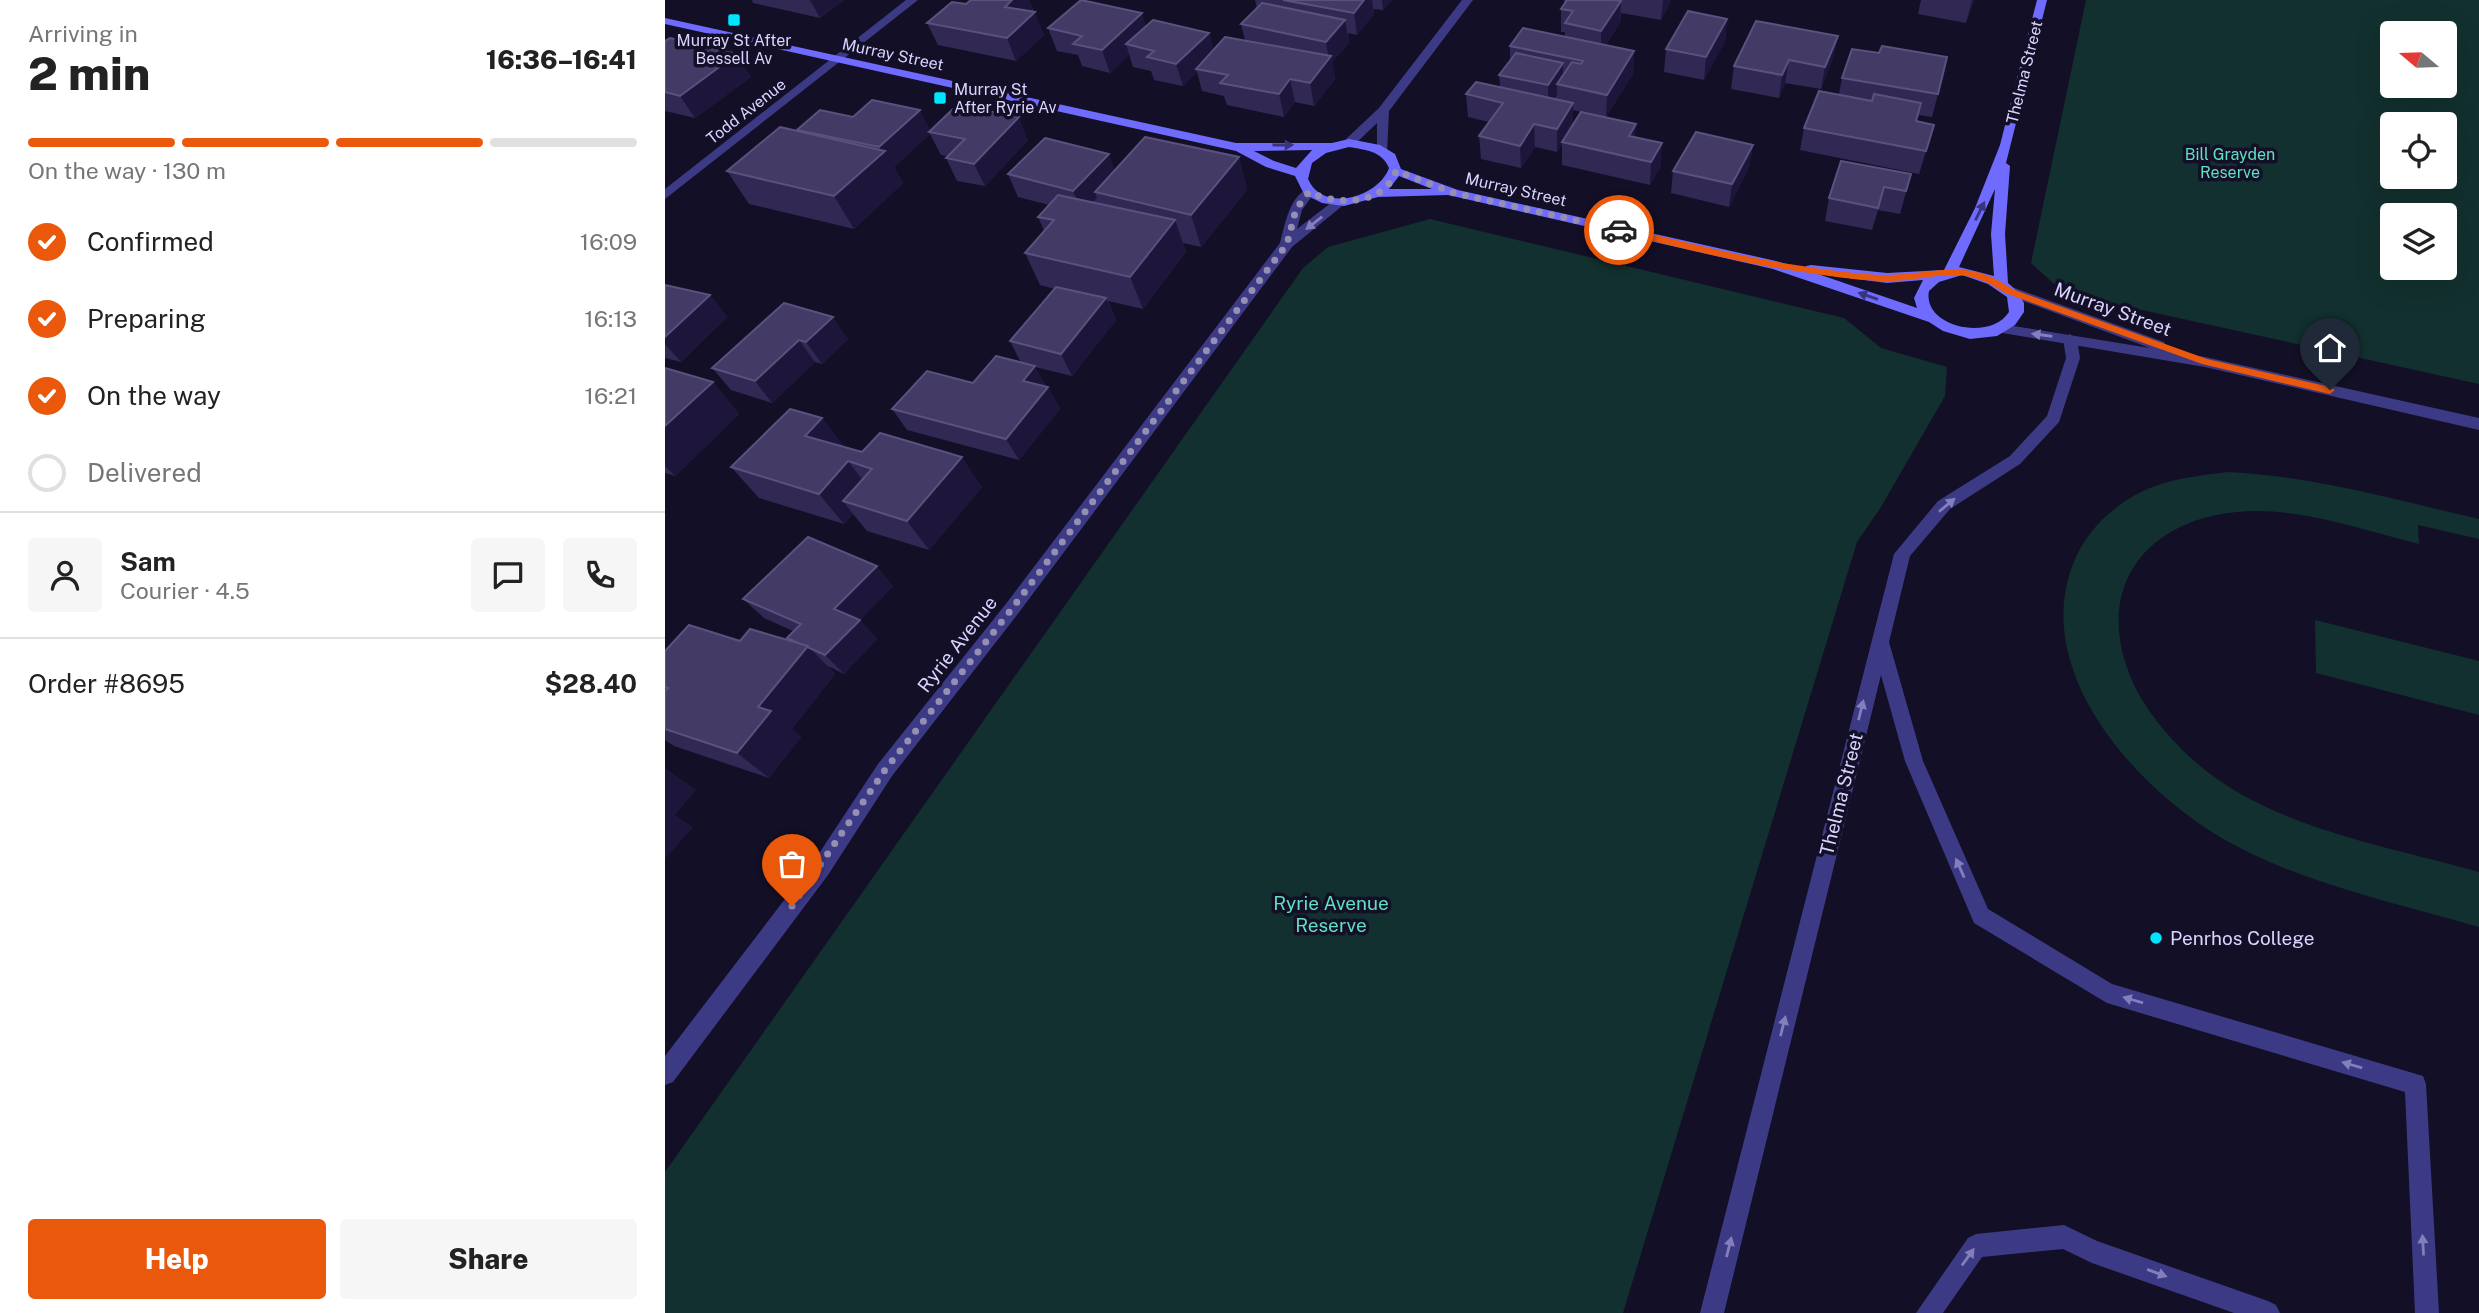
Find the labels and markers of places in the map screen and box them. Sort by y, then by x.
marker: Murray St After Bessell Av [726,12,742,28]
place label: Murray St After Bessell Av [677,31,791,68]
place label: Murray St After Ryrie Av [954,80,1057,117]
marker: Murray St After Ryrie Av [932,90,948,106]
pin [2300,318,2360,390]
pin [762,834,822,906]
place label: Penrhos College [2170,927,2314,949]
marker: Penrhos College [2148,930,2164,946]

